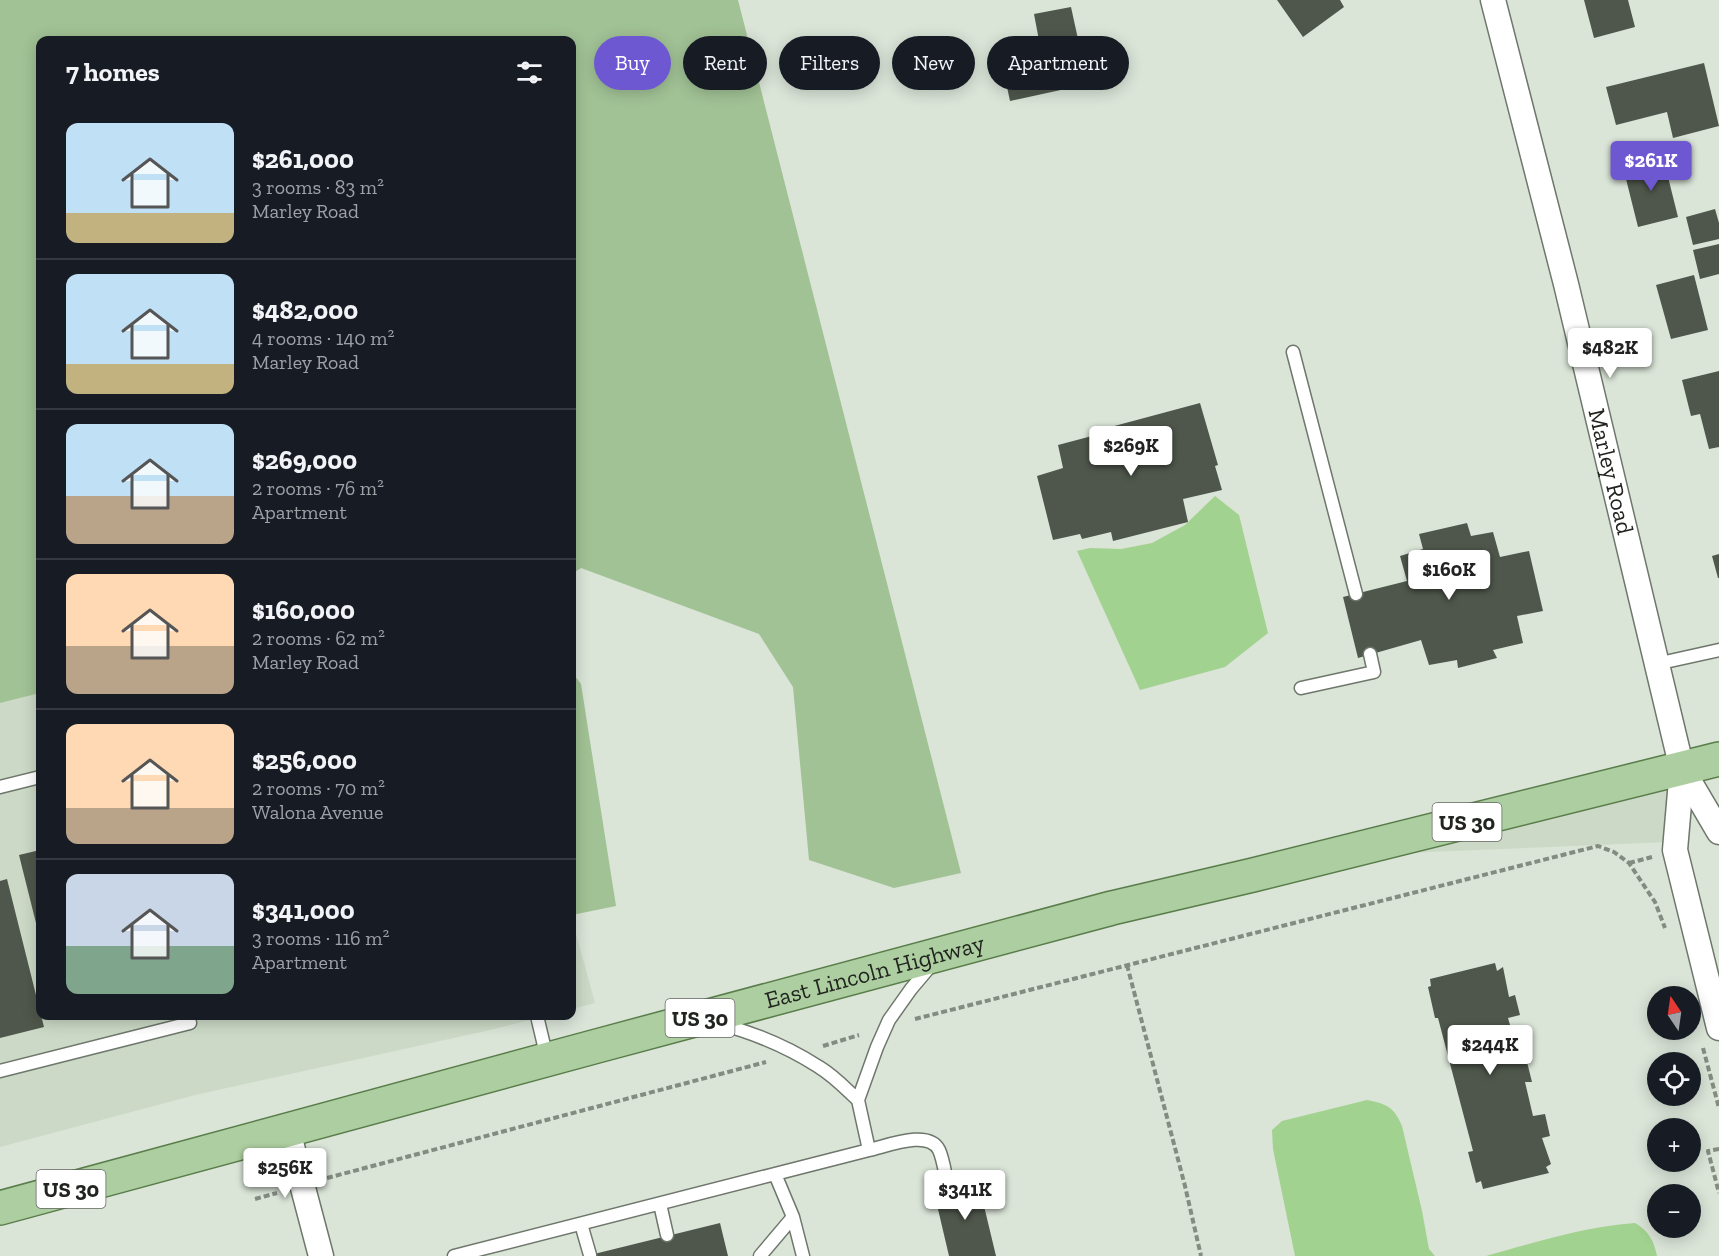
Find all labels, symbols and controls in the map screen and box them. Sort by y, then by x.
chip: Buy [594,36,671,90]
chip: Rent [683,36,767,90]
chip: Filters [779,36,880,90]
chip: New [892,36,975,90]
chip: Apartment [987,36,1129,90]
text: 7 homes [66,56,160,88]
icon: filters [513,56,546,89]
pin: $261K [1609,141,1693,192]
text: $261,000 [252,143,354,175]
icon: home [114,147,186,219]
text: $261K [1625,148,1677,172]
text: 3 rooms · 83 m² [252,175,384,199]
text: Marley Road [252,199,359,223]
text: $482,000 [252,294,358,326]
icon: home [114,298,186,370]
text: 4 rooms · 140 m² [252,326,394,350]
pin: $482K [1568,328,1652,379]
text: $482K [1582,335,1638,359]
text: Marley Road [252,350,359,374]
street label: Marley Road [1582,406,1640,537]
pin: $269K [1089,426,1173,477]
text: $269K [1103,433,1159,457]
text: $269,000 [252,444,357,476]
icon: home [114,448,186,520]
text: 2 rooms · 76 m² [252,476,384,500]
text: Apartment [252,500,347,524]
pin: $160K [1407,550,1491,601]
text: $160K [1422,557,1476,581]
text: $160,000 [252,594,355,626]
icon: home [114,598,186,670]
text: 2 rooms · 62 m² [252,626,385,650]
text: Marley Road [252,650,359,674]
text: $256,000 [252,744,357,776]
icon: home [114,748,186,820]
text: 2 rooms · 70 m² [252,776,385,800]
text: Walona Avenue [252,800,383,824]
road number: US 30 [1432,803,1502,841]
text: $341,000 [252,894,355,926]
icon: home [114,898,186,970]
text: 3 rooms · 116 m² [252,926,389,950]
street label: East Lincoln Highway [762,928,988,1014]
text: Apartment [252,950,347,974]
north arrow [1647,986,1701,1040]
map controls [1647,986,1701,1238]
road number: US 30 [666,999,734,1037]
pin: $244K [1448,1025,1532,1076]
text: $244K [1462,1032,1518,1056]
button: locate [1647,1052,1701,1106]
button: + [1647,1118,1701,1172]
pin: $256K [243,1148,327,1199]
text: $256K [257,1155,313,1179]
road number: US 30 [36,1170,106,1208]
pin: $341K [923,1170,1007,1221]
text: $341K [938,1177,992,1201]
button: − [1647,1184,1701,1238]

